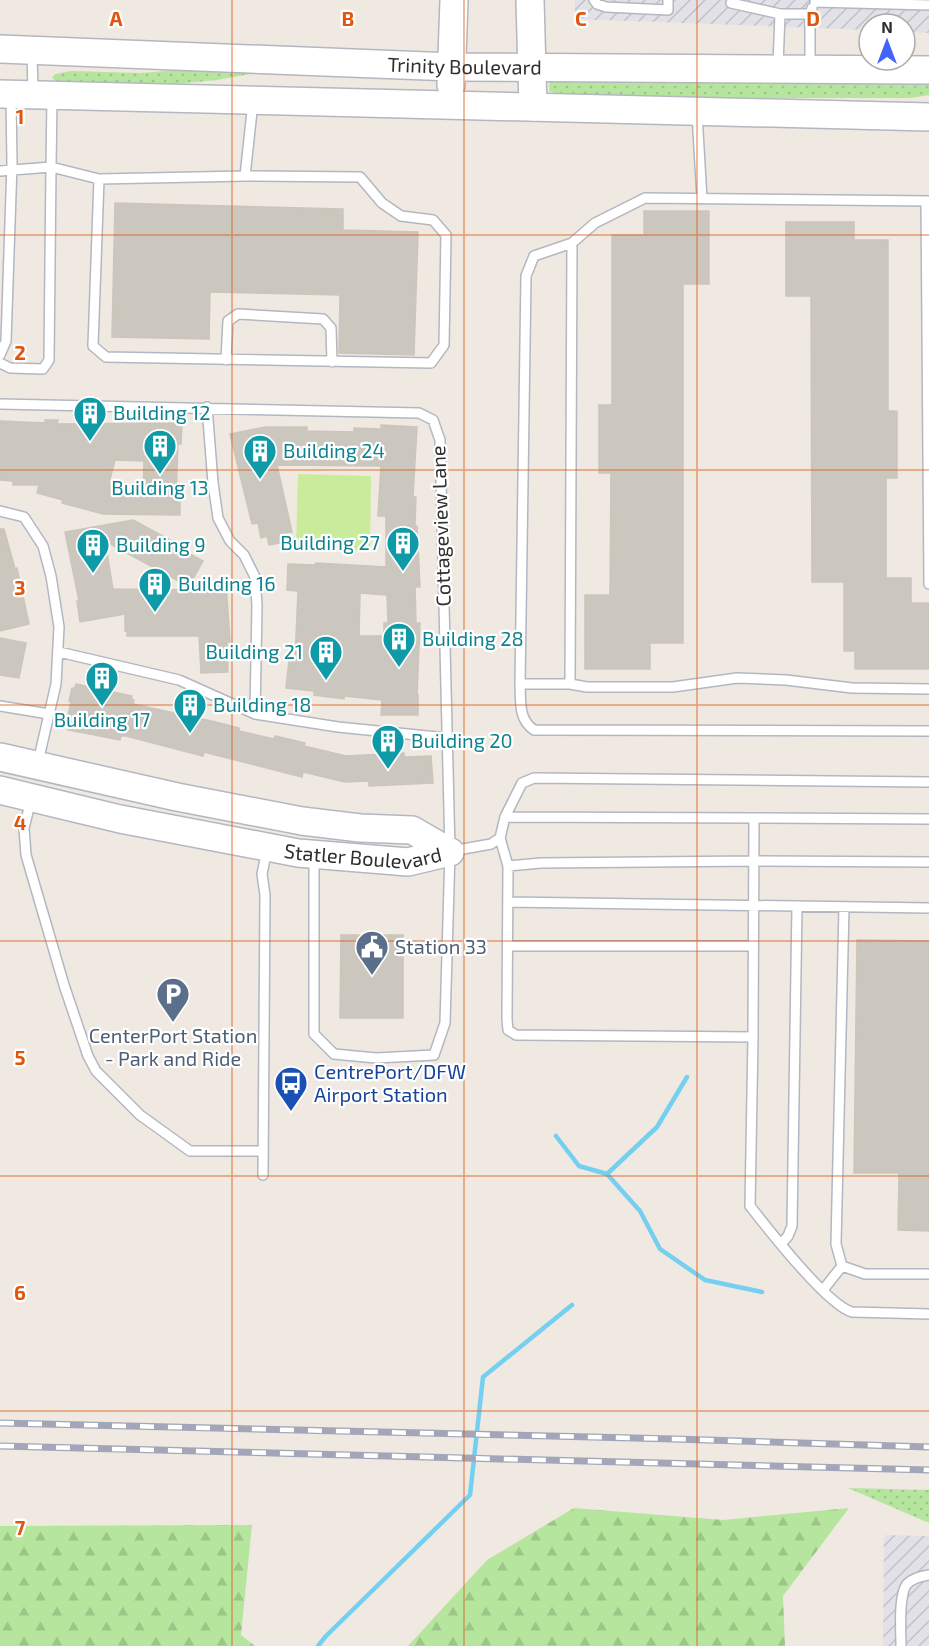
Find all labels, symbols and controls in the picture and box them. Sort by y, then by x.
text: A [109,6,123,30]
text: B [342,6,354,30]
text: C [575,6,587,30]
text: D [806,6,820,30]
north arrow [857,12,917,72]
text: N [881,17,893,36]
street label: Trinity Boulevard [387,51,542,79]
text: 1 [16,104,24,128]
text: 2 [14,340,26,364]
building icon: Building 12 [72,395,108,442]
place label: Building 12 [113,400,211,424]
building icon: Building 13 [142,428,178,475]
building icon: Building 24 [242,433,278,480]
place label: Building 24 [283,438,385,462]
street label: Cottageview Lane [425,445,455,607]
place label: Building 13 [111,475,209,499]
building icon: Building 27 [385,525,421,572]
building icon: Building 9 [75,527,111,574]
place label: Building 27 [280,530,380,554]
place label: Building 9 [116,532,206,556]
building icon: Building 16 [137,566,173,613]
place label: Building 16 [178,571,276,595]
text: 3 [14,575,26,599]
building icon: Building 28 [381,621,417,668]
place label: Building 28 [422,626,524,650]
building icon: Building 21 [308,634,344,681]
place label: Building 21 [205,639,303,663]
building icon: Building 17 [84,660,120,707]
building icon: Building 18 [172,687,208,734]
place label: Building 18 [213,692,311,716]
place label: Building 17 [54,707,150,731]
building icon: Building 20 [370,723,406,770]
place label: Building 20 [411,728,513,752]
text: 4 [14,810,27,834]
street label: Statler Boulevard [282,838,444,873]
public building icon: Station 33 [354,929,390,976]
place label: Station 33 [395,934,487,958]
parking icon: CenterPort Station - Park and Ride [155,976,191,1023]
place label: CenterPort Station - Park and Ride [89,1023,257,1070]
text: 5 [14,1045,26,1069]
place label: CentrePort/DFW Airport Station [314,1059,466,1106]
bus stop icon: CentrePort/DFW Airport Station [273,1065,309,1112]
text: 6 [14,1280,26,1304]
text: 7 [15,1515,26,1539]

